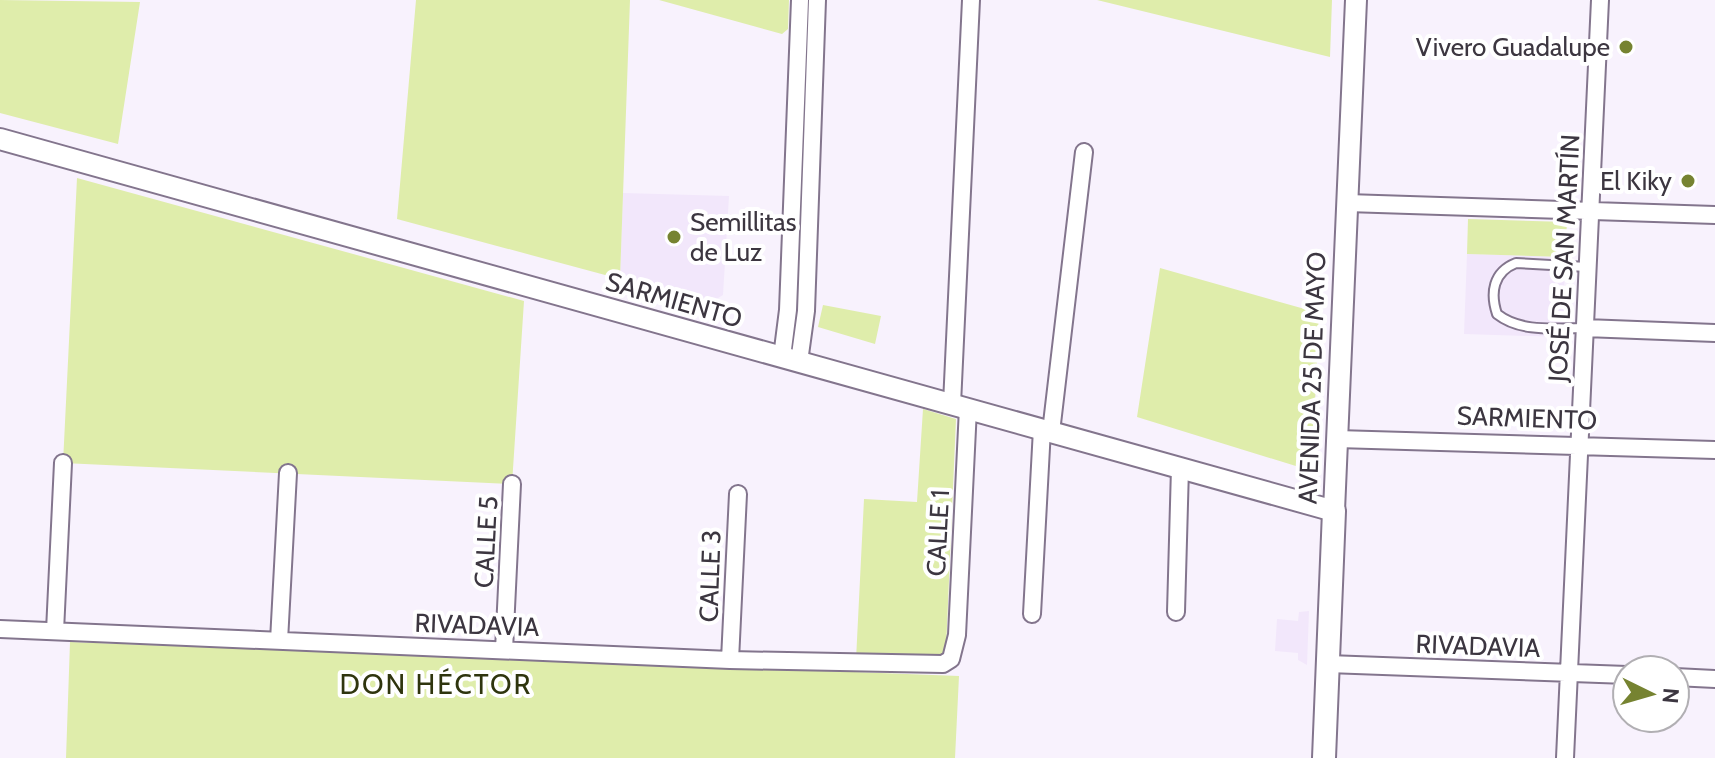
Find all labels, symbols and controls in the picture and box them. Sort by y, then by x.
place label: Vivero Guadalupe [1416,31,1610,63]
marker: Vivero Guadalupe [1617,38,1635,56]
street label: JOSÉ DE SAN MARTÍN [1541,133,1586,384]
place label: El Kiky [1600,165,1672,197]
marker: El Kiky [1679,172,1697,190]
place label: Semillitas de Luz [690,206,797,268]
marker: Semillitas de Luz [665,228,683,246]
street label: AVENIDA 25 DE MAYO [1292,251,1332,505]
street label: SARMIENTO [602,265,746,335]
street label: SARMIENTO [1456,400,1598,436]
street label: CALLE 1 [920,489,956,577]
street label: CALLE 5 [468,495,504,589]
street label: CALLE 3 [692,529,728,623]
street label: RIVADAVIA [414,607,540,643]
street label: RIVADAVIA [1415,628,1541,664]
north arrow [1611,654,1691,734]
district label: DON HÉCTOR [340,667,532,701]
text: N [1656,687,1685,705]

